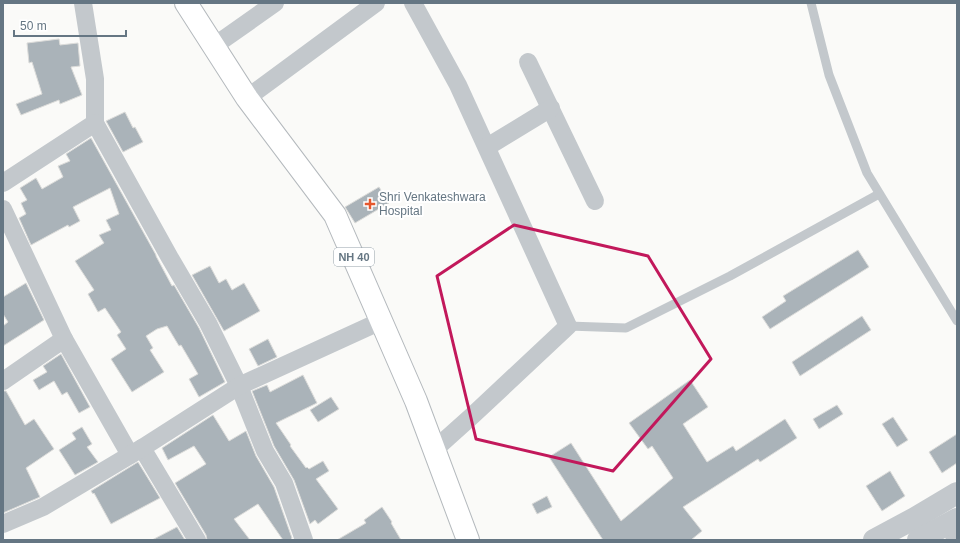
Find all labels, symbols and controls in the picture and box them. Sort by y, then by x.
scale bar [14,12,126,38]
text: 50 m [20,19,47,33]
place label: Shri Venkateshwara Hospital [379,190,486,218]
marker: Shri Venkateshwara Hospital [364,198,376,210]
road number: NH 40 [334,248,374,266]

